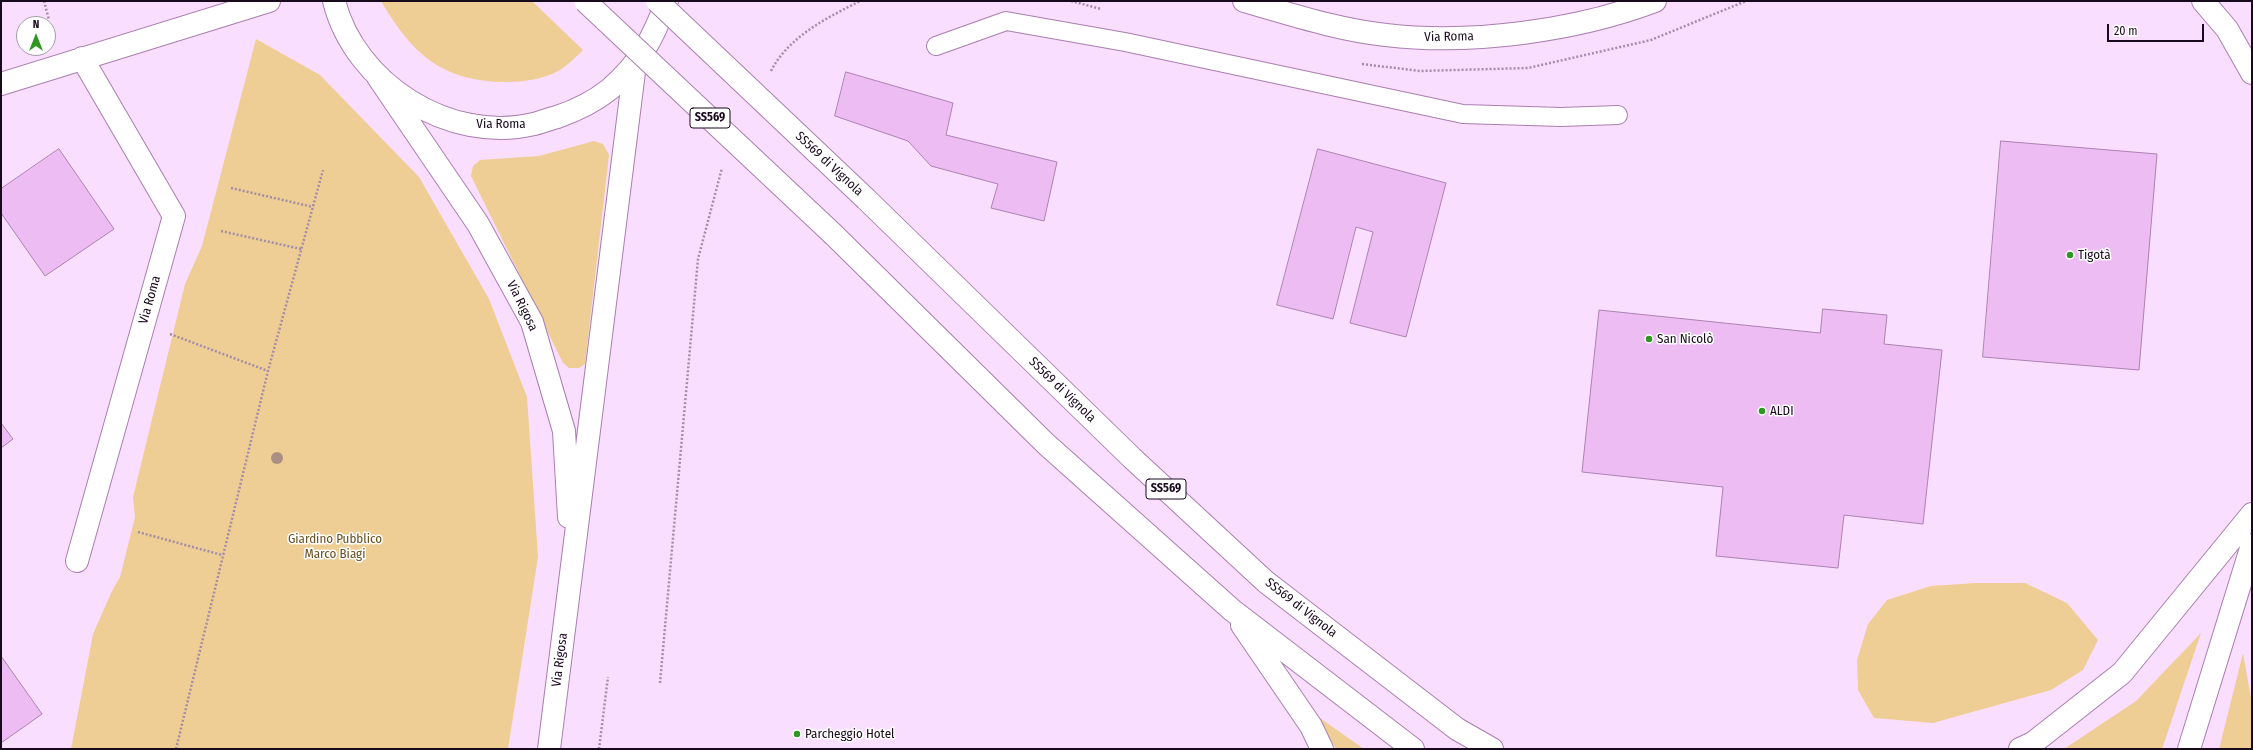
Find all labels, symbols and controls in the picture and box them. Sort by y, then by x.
north arrow [16,16,56,56]
scale bar [2109,16,2206,42]
text: N [33,18,39,31]
text: 20 m [2114,24,2138,38]
street label: Via Roma [1424,29,1474,45]
road number: SS569 [690,108,730,128]
street label: Via Roma [476,116,526,132]
street label: SS569 di Vignola [792,129,866,199]
place label: Tigotà [2078,247,2111,263]
marker: Tigotà [2065,250,2075,260]
street label: Via Roma [136,274,164,326]
street label: Via Rigosa [503,278,541,334]
place label: San Nicolò [1657,331,1713,347]
marker: San Nicolò [1644,334,1654,344]
street label: SS569 di Vignola [1025,354,1099,426]
place label: ALDI [1770,403,1794,419]
marker: ALDI [1757,406,1767,416]
road number: SS569 [1146,479,1186,499]
park label: Giardino Pubblico Marco Biagi [288,531,382,562]
street label: SS569 di Vignola [1262,575,1340,641]
street label: Via Rigosa [549,632,571,688]
place label: Parcheggio Hotel [805,726,895,742]
marker: Parcheggio Hotel [792,729,802,739]

